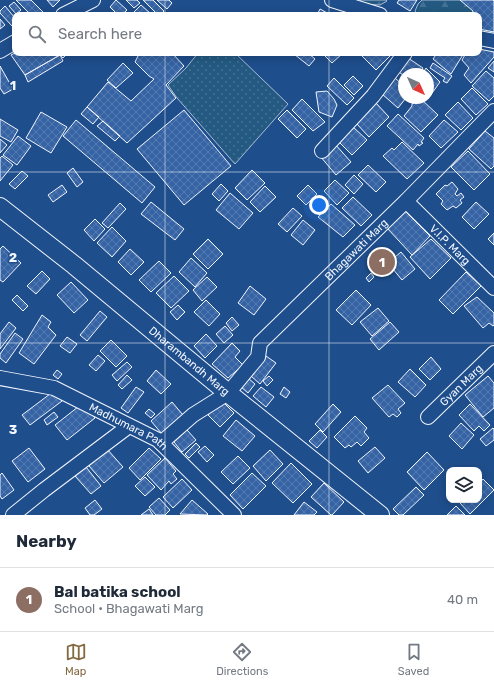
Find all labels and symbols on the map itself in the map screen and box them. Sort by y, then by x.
north arrow [398,68,434,104]
text: 1 [10,78,16,93]
your location [309,195,329,215]
street label: Bhagawati Marg [322,216,390,283]
street label: V.I.P. Marg [427,222,473,267]
pin: 1 [369,247,395,277]
text: 2 [9,250,17,265]
street label: Dharambandh Marg [146,324,232,398]
street label: Gyan Marg [437,361,485,409]
street label: Madhumara Path [87,400,171,453]
text: 3 [9,422,18,437]

